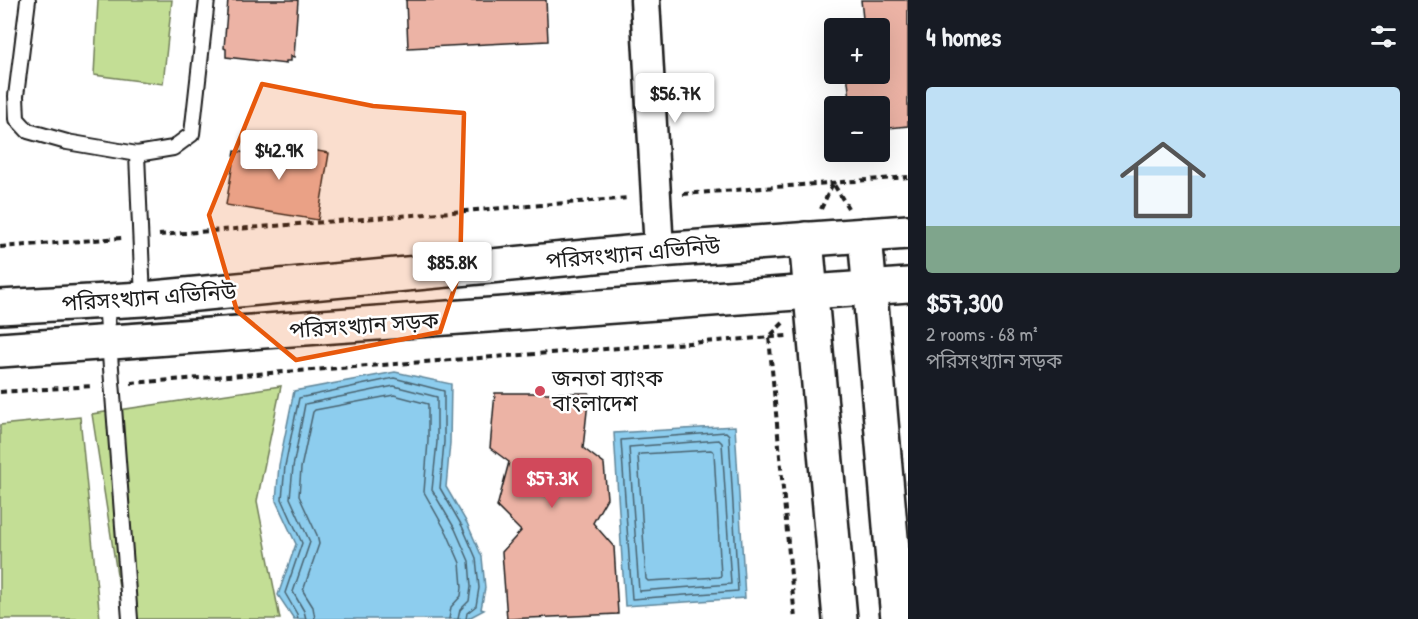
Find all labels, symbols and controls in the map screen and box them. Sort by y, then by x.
map controls [824,18,890,162]
button: + [824,18,890,84]
text: 4 homes [926,19,1001,54]
icon: filters [1367,20,1400,53]
pin: $56.7K [626,73,724,124]
text: $56.7K [649,79,701,106]
button: − [824,96,890,162]
icon: home [1109,126,1217,234]
pin: $42.9K [230,130,328,181]
text: $42.9K [254,136,304,163]
street label: পরিসংখ্যান এভিনিউ [545,230,722,276]
pin: $85.8K [403,242,501,293]
text: $85.8K [427,248,477,275]
street label: পরিসংখ্যান এভিনিউ [61,276,238,318]
text: $57,300 [926,285,1003,320]
street label: পরিসংখ্যান সড়ক [288,305,440,345]
text: 2 rooms · 68 m² [926,320,1038,347]
text: পরিসংখ্যান সড়ক [926,347,1062,374]
place label: জনতা ব্যাংক বাংলাদেশ [551,363,663,418]
marker: জনতা ব্যাংক বাংলাদেশ [533,384,547,398]
pin: $57.3K [503,458,601,509]
text: $57.3K [526,464,578,491]

